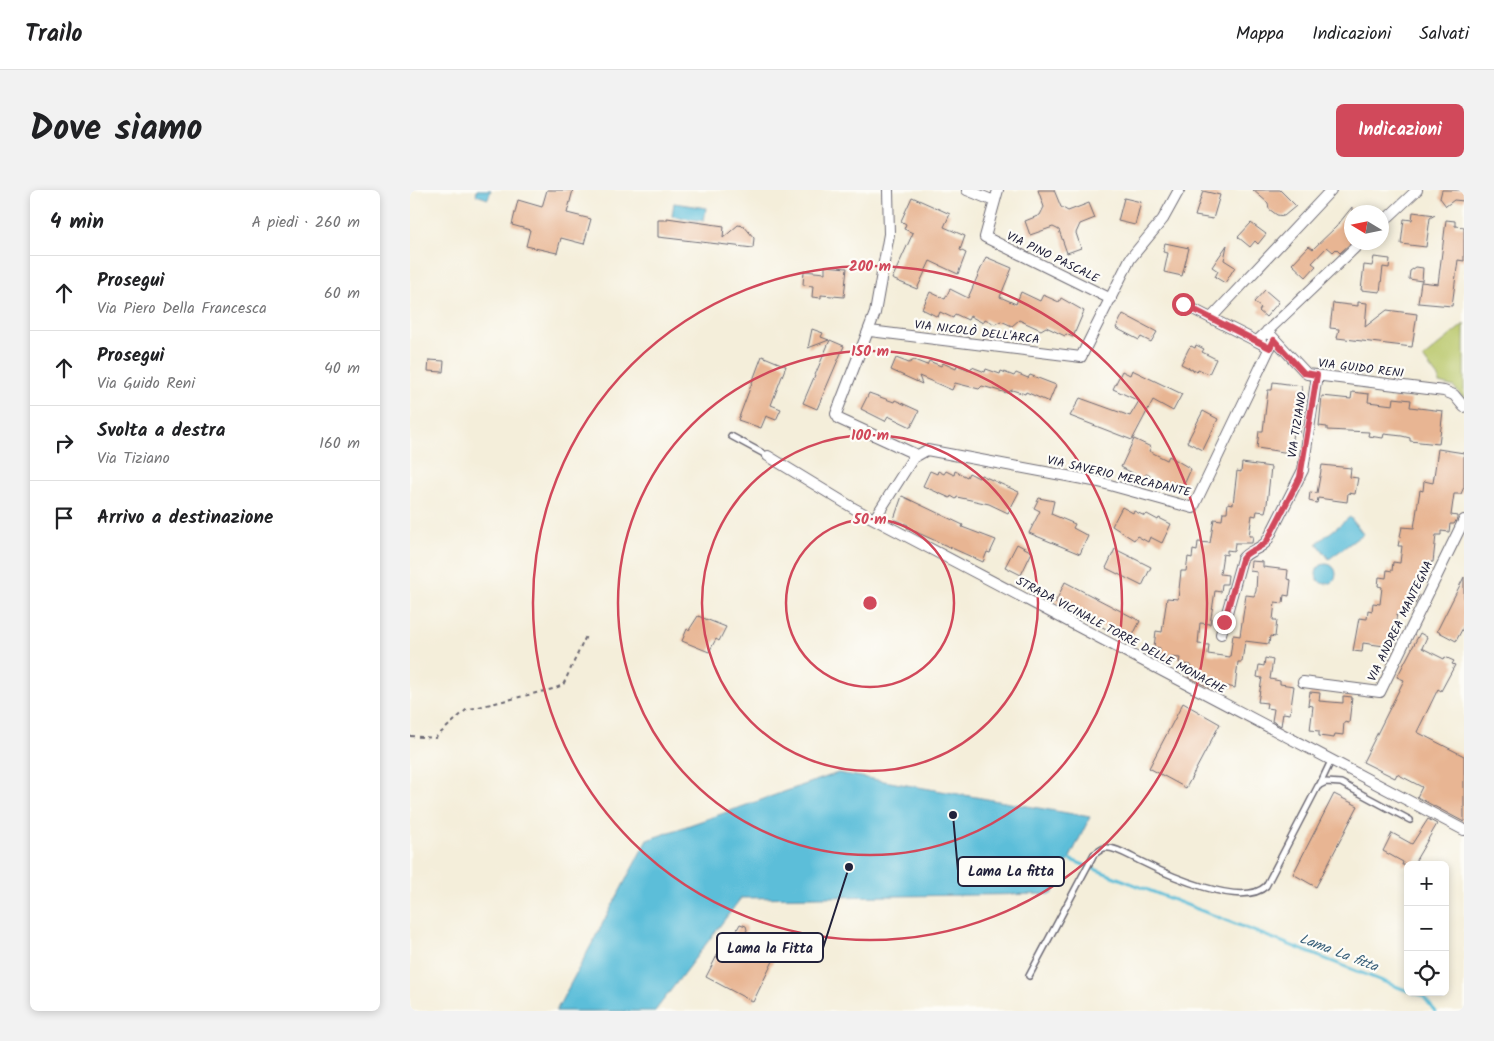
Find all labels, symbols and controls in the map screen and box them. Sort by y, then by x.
text: Trailo [25,15,83,54]
text: Mappa [1236,20,1284,49]
text: Indicazioni [1312,20,1391,49]
text: Salvati [1419,20,1469,49]
text: Dove siamo [30,102,203,158]
button: Indicazioni [1336,104,1464,157]
north arrow [1344,205,1389,250]
text: 4 min [50,206,104,239]
text: A piedi · 260 m [251,210,360,235]
street label: VIA PINO PASCALE [1003,227,1103,289]
text: 200 m [849,255,891,279]
text: Prosegui [97,266,164,296]
icon: ahead [50,279,78,307]
text: 60 m [324,281,360,306]
route start [1172,293,1195,316]
text: Via Piero Della Francesca [97,296,267,321]
street label: VIA NICOLÒ DELL'ARCA [913,315,1040,350]
text: 150 m [851,340,889,364]
text: Prosegui [97,341,164,371]
icon: ahead [50,354,78,382]
street label: VIA GUIDO RENI [1317,354,1405,383]
text: 40 m [324,356,360,381]
text: Via Guido Reni [97,371,195,396]
street label: VIA TIZIANO [1283,390,1312,459]
text: Svolta a destra [97,416,225,446]
text: 100 m [851,424,889,448]
icon: right [50,429,78,457]
text: 160 m [319,431,360,456]
text: Via Tiziano [97,446,170,471]
street label: VIA SAVERIO MERCADANTE [1045,451,1193,502]
text: Arrivo a destinazione [97,503,273,533]
icon: arrive [50,504,78,532]
text: 50 m [852,508,887,532]
street label: VIA ANDREA MANTEGNA [1363,557,1438,685]
street label: STRADA VICINALE TORRE DELLE MONACHE [1012,572,1230,700]
centre of rings [861,594,879,612]
route end [1213,611,1236,634]
callout: Lama La fitta [958,857,1064,886]
text: Lama La fitta [968,861,1054,883]
map controls [1404,861,1449,996]
button: + [1404,861,1449,906]
button: − [1404,906,1449,951]
water label: Lama La fitta [1296,928,1382,978]
callout: Lama la Fitta [717,933,823,962]
text: Lama la Fitta [727,938,813,960]
button: locate [1404,951,1449,996]

